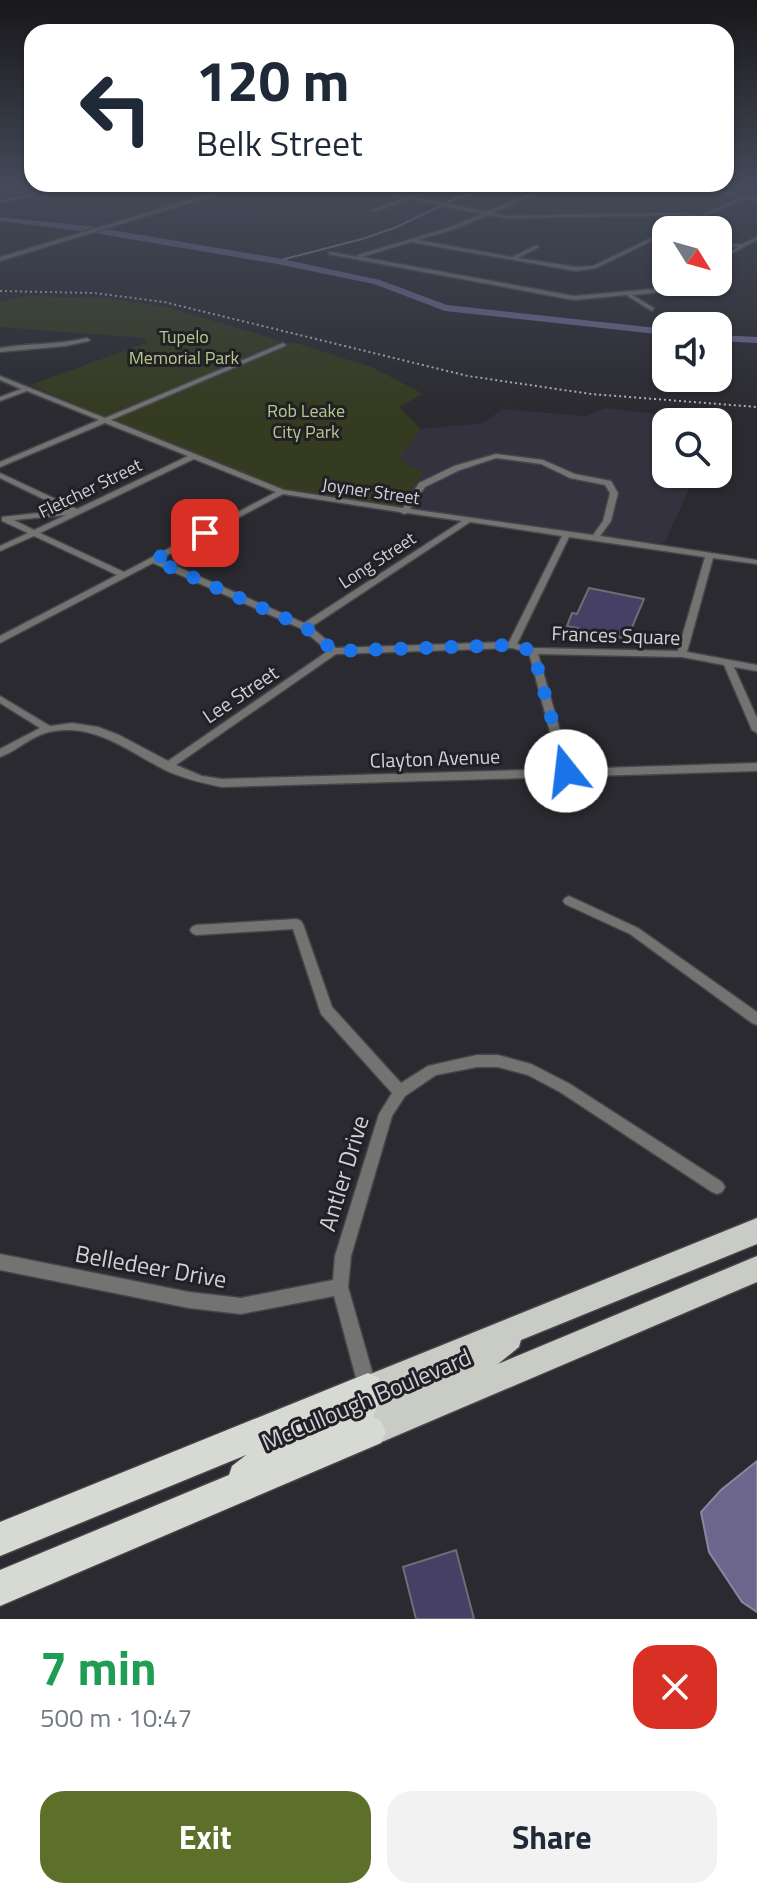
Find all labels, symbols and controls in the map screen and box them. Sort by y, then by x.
text: 120 m [196,38,349,123]
icon: left [64,56,168,160]
text: Belk Street [196,115,363,170]
north arrow [652,216,732,296]
map controls [652,216,732,488]
button: sound [652,312,732,392]
park label: Tupelo Memorial Park [129,323,240,371]
park label: Rob Leake City Park [267,397,345,445]
button: search [652,408,732,488]
street label: Fletcher Street [34,451,147,525]
street label: Joyner Street [320,471,422,511]
pin [171,499,239,567]
icon: arrive [183,511,227,555]
street label: Long Street [333,525,422,595]
street label: Frances Square [551,617,681,653]
street label: Lee Street [196,657,284,731]
position arrow [524,729,608,813]
street label: Clayton Avenue [369,740,501,776]
street label: Antler Drive [308,1111,378,1235]
street label: Belledeer Drive [72,1235,230,1297]
street label: McCullough Boulevard [256,1339,476,1459]
text: 7 min [40,1631,157,1704]
button: close [633,1645,717,1729]
text: 500 m · 10:47 [40,1698,192,1737]
button: Exit [40,1791,371,1883]
button: Share [387,1791,717,1883]

